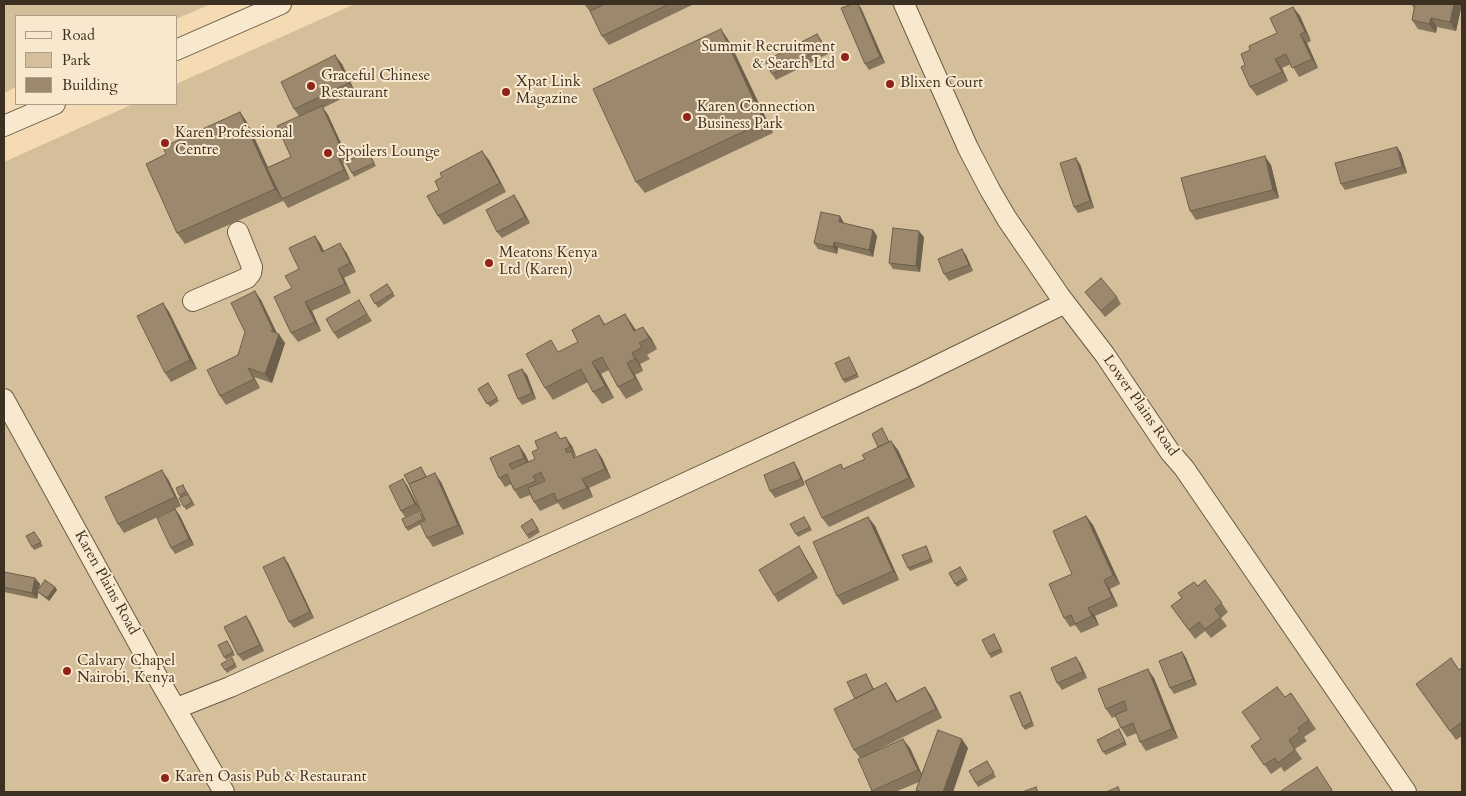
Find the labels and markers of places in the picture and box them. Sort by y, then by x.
place label: Summit Recruitment & Search Ltd [701,39,835,74]
marker: Summit Recruitment & Search Ltd [839,51,851,63]
place label: Graceful Chinese Restaurant [321,68,430,103]
place label: Xpat Link Magazine [516,74,581,109]
place label: Blixen Court [900,75,983,93]
marker: Blixen Court [884,78,896,90]
marker: Graceful Chinese Restaurant [305,80,317,92]
marker: Xpat Link Magazine [500,86,512,98]
place label: Karen Connection Business Park [697,99,815,134]
marker: Karen Connection Business Park [681,111,693,123]
place label: Karen Professional Centre [175,125,292,160]
marker: Karen Professional Centre [159,137,171,149]
place label: Spoilers Lounge [338,144,440,162]
marker: Spoilers Lounge [322,147,334,159]
place label: Meatons Kenya Ltd (Karen) [499,245,598,280]
marker: Meatons Kenya Ltd (Karen) [483,257,495,269]
place label: Calvary Chapel Nairobi, Kenya [77,653,175,688]
marker: Calvary Chapel Nairobi, Kenya [61,665,73,677]
place label: Karen Oasis Pub & Restaurant [175,769,366,787]
marker: Karen Oasis Pub & Restaurant [159,772,171,784]

